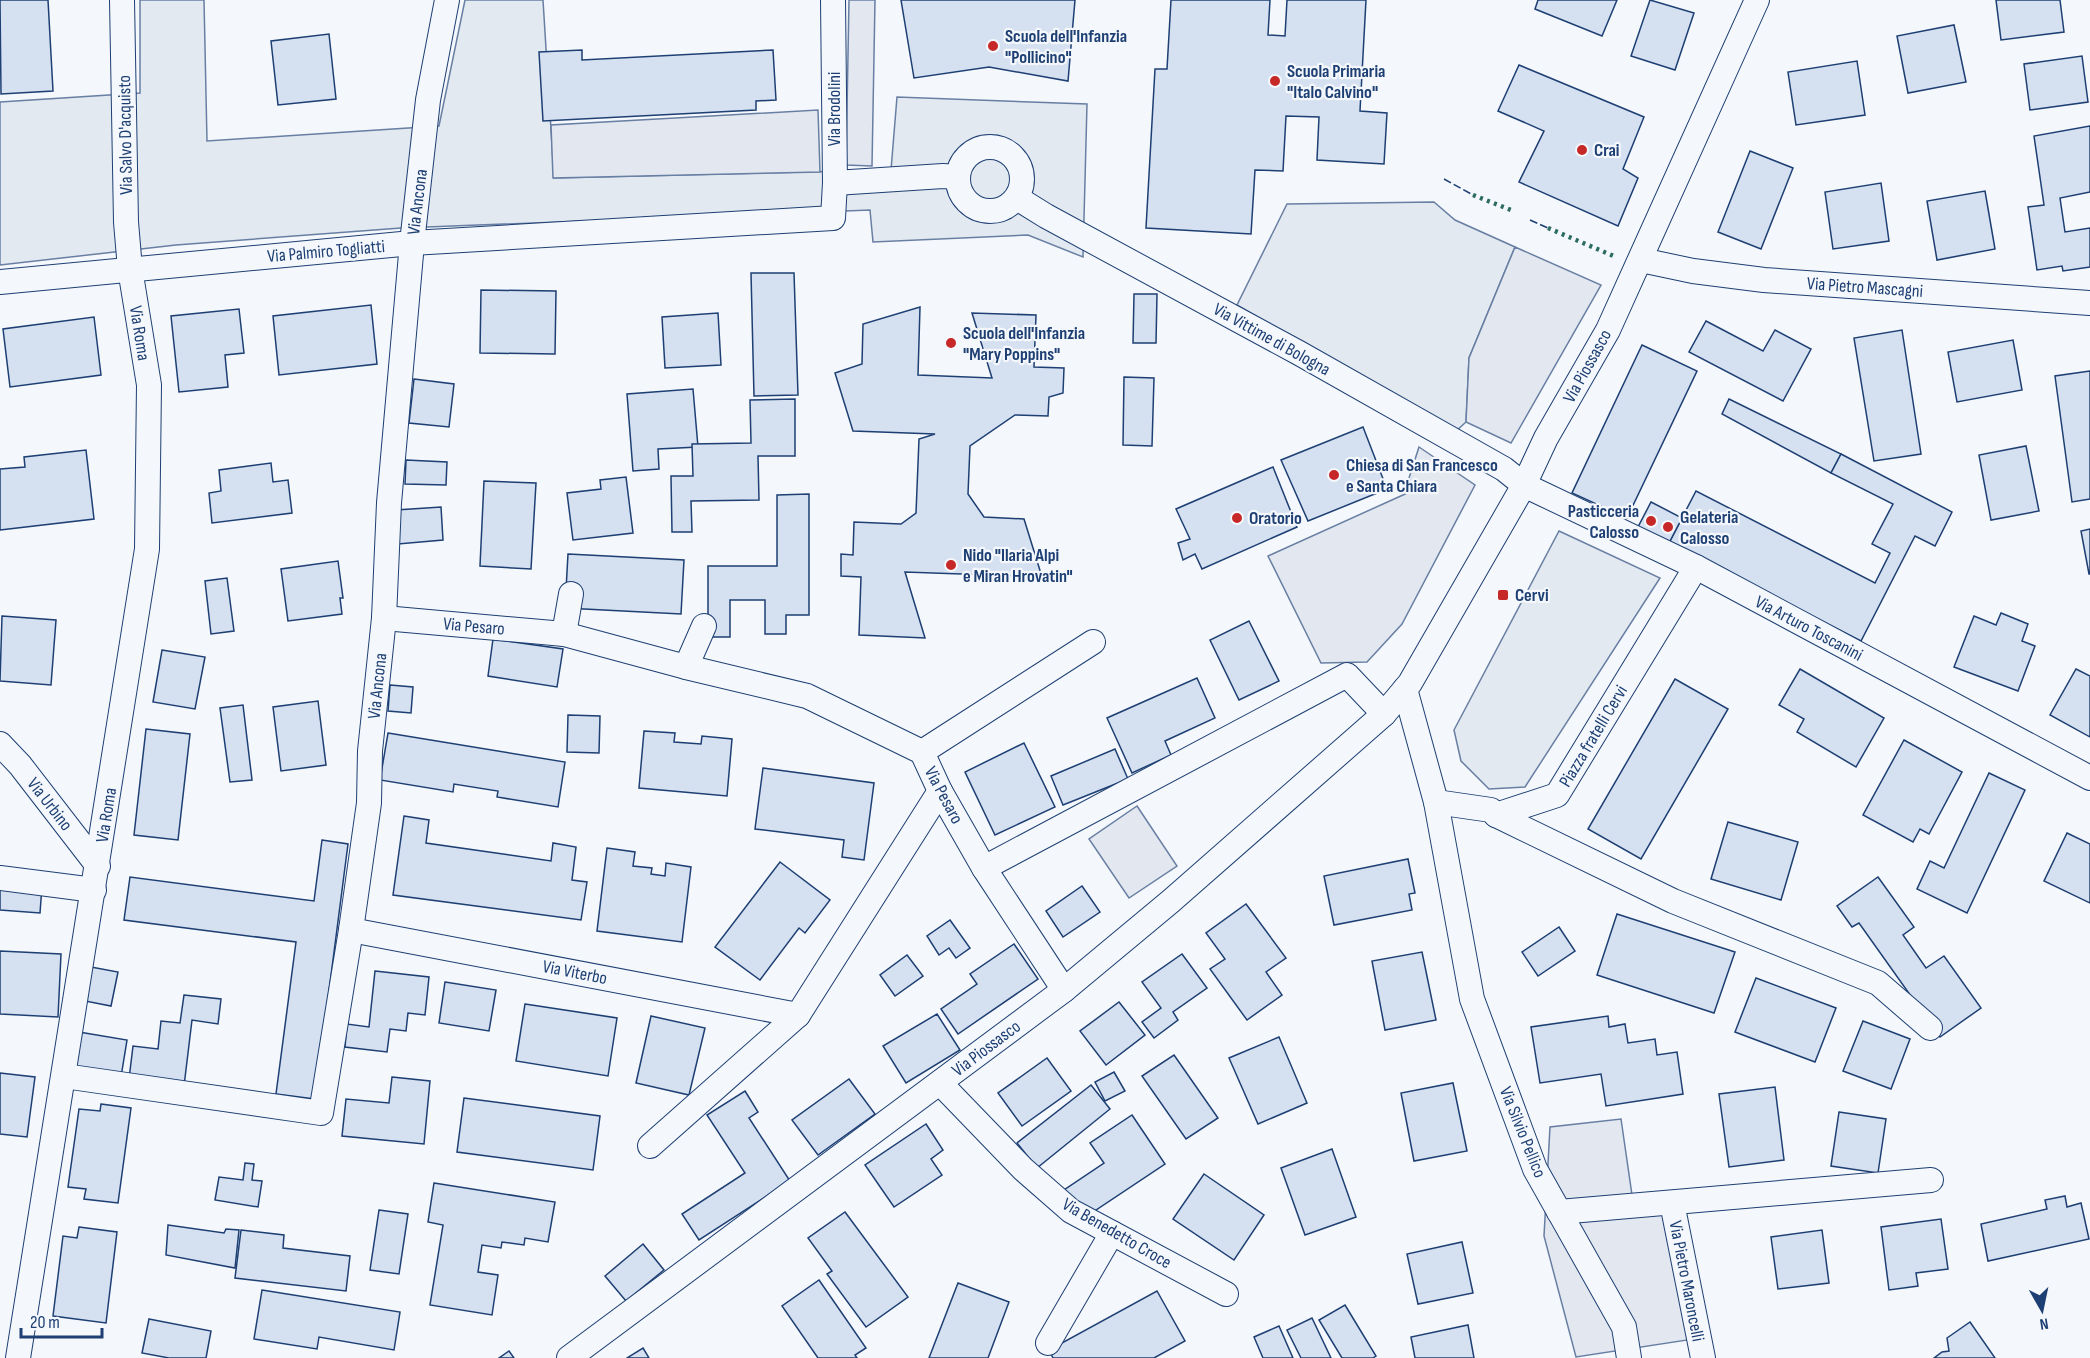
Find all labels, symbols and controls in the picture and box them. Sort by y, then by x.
place label: Scuola dell'Infanzia "Pollicino" [1005,26,1127,68]
marker: Scuola dell'Infanzia "Pollicino" [986,39,1000,53]
place label: Scuola Primaria "Italo Calvino" [1287,61,1385,103]
street label: Via Brodolini [824,72,845,146]
marker: Scuola Primaria "Italo Calvino" [1268,74,1282,88]
street label: Via Salvo D'acquisto [114,75,137,195]
place label: Crai [1594,140,1620,161]
marker: Crai [1575,143,1589,157]
street label: Via Ancona [403,168,432,236]
street label: Via Palmiro Togliatti [266,236,386,267]
street label: Via Pietro Mascagni [1806,273,1924,302]
street label: Via Vittime di Bologna [1210,299,1334,380]
street label: Via Roma [125,304,154,362]
place label: Scuola dell'Infanzia "Mary Poppins" [963,323,1085,365]
street label: Via Piossasco [1559,326,1616,406]
marker: Scuola dell'Infanzia "Mary Poppins" [944,336,958,350]
place label: Chiesa di San Francesco e Santa Chiara [1346,455,1498,497]
marker: Chiesa di San Francesco e Santa Chiara [1327,468,1341,482]
place label: Pasticceria Calosso [1568,501,1639,543]
place label: Gelateria Calosso [1680,507,1738,549]
place label: Oratorio [1249,508,1302,529]
marker: Oratorio [1230,511,1244,525]
marker: Pasticceria Calosso [1644,514,1658,528]
marker: Gelateria Calosso [1661,520,1675,534]
place label: Nido "Ilaria Alpi e Miran Hrovatin" [963,545,1073,587]
marker: Nido "Ilaria Alpi e Miran Hrovatin" [944,558,958,572]
place label: Cervi [1515,585,1549,606]
marker: Cervi [1496,588,1510,602]
street label: Via Arturo Toscanini [1751,591,1866,666]
street label: Via Pesaro [442,613,506,640]
street label: Via Ancona [364,652,391,720]
street label: Piazza fratelli Cervi [1555,682,1632,791]
street label: Via Pesaro [920,763,967,827]
street label: Via Urbino [22,774,77,835]
street label: Via Roma [92,786,121,844]
street label: Via Viterbo [541,956,609,989]
street label: Via Piossasco [948,1016,1025,1081]
street label: Via Silvio Pellico [1495,1084,1550,1181]
street label: Via Benedetto Croce [1058,1194,1175,1273]
street label: Via Pietro Maroncelli [1665,1219,1709,1343]
north arrow [2012,1280,2072,1340]
scale bar [21,1301,102,1339]
text: 20 m [30,1312,60,1333]
text: N [2038,1313,2050,1333]

